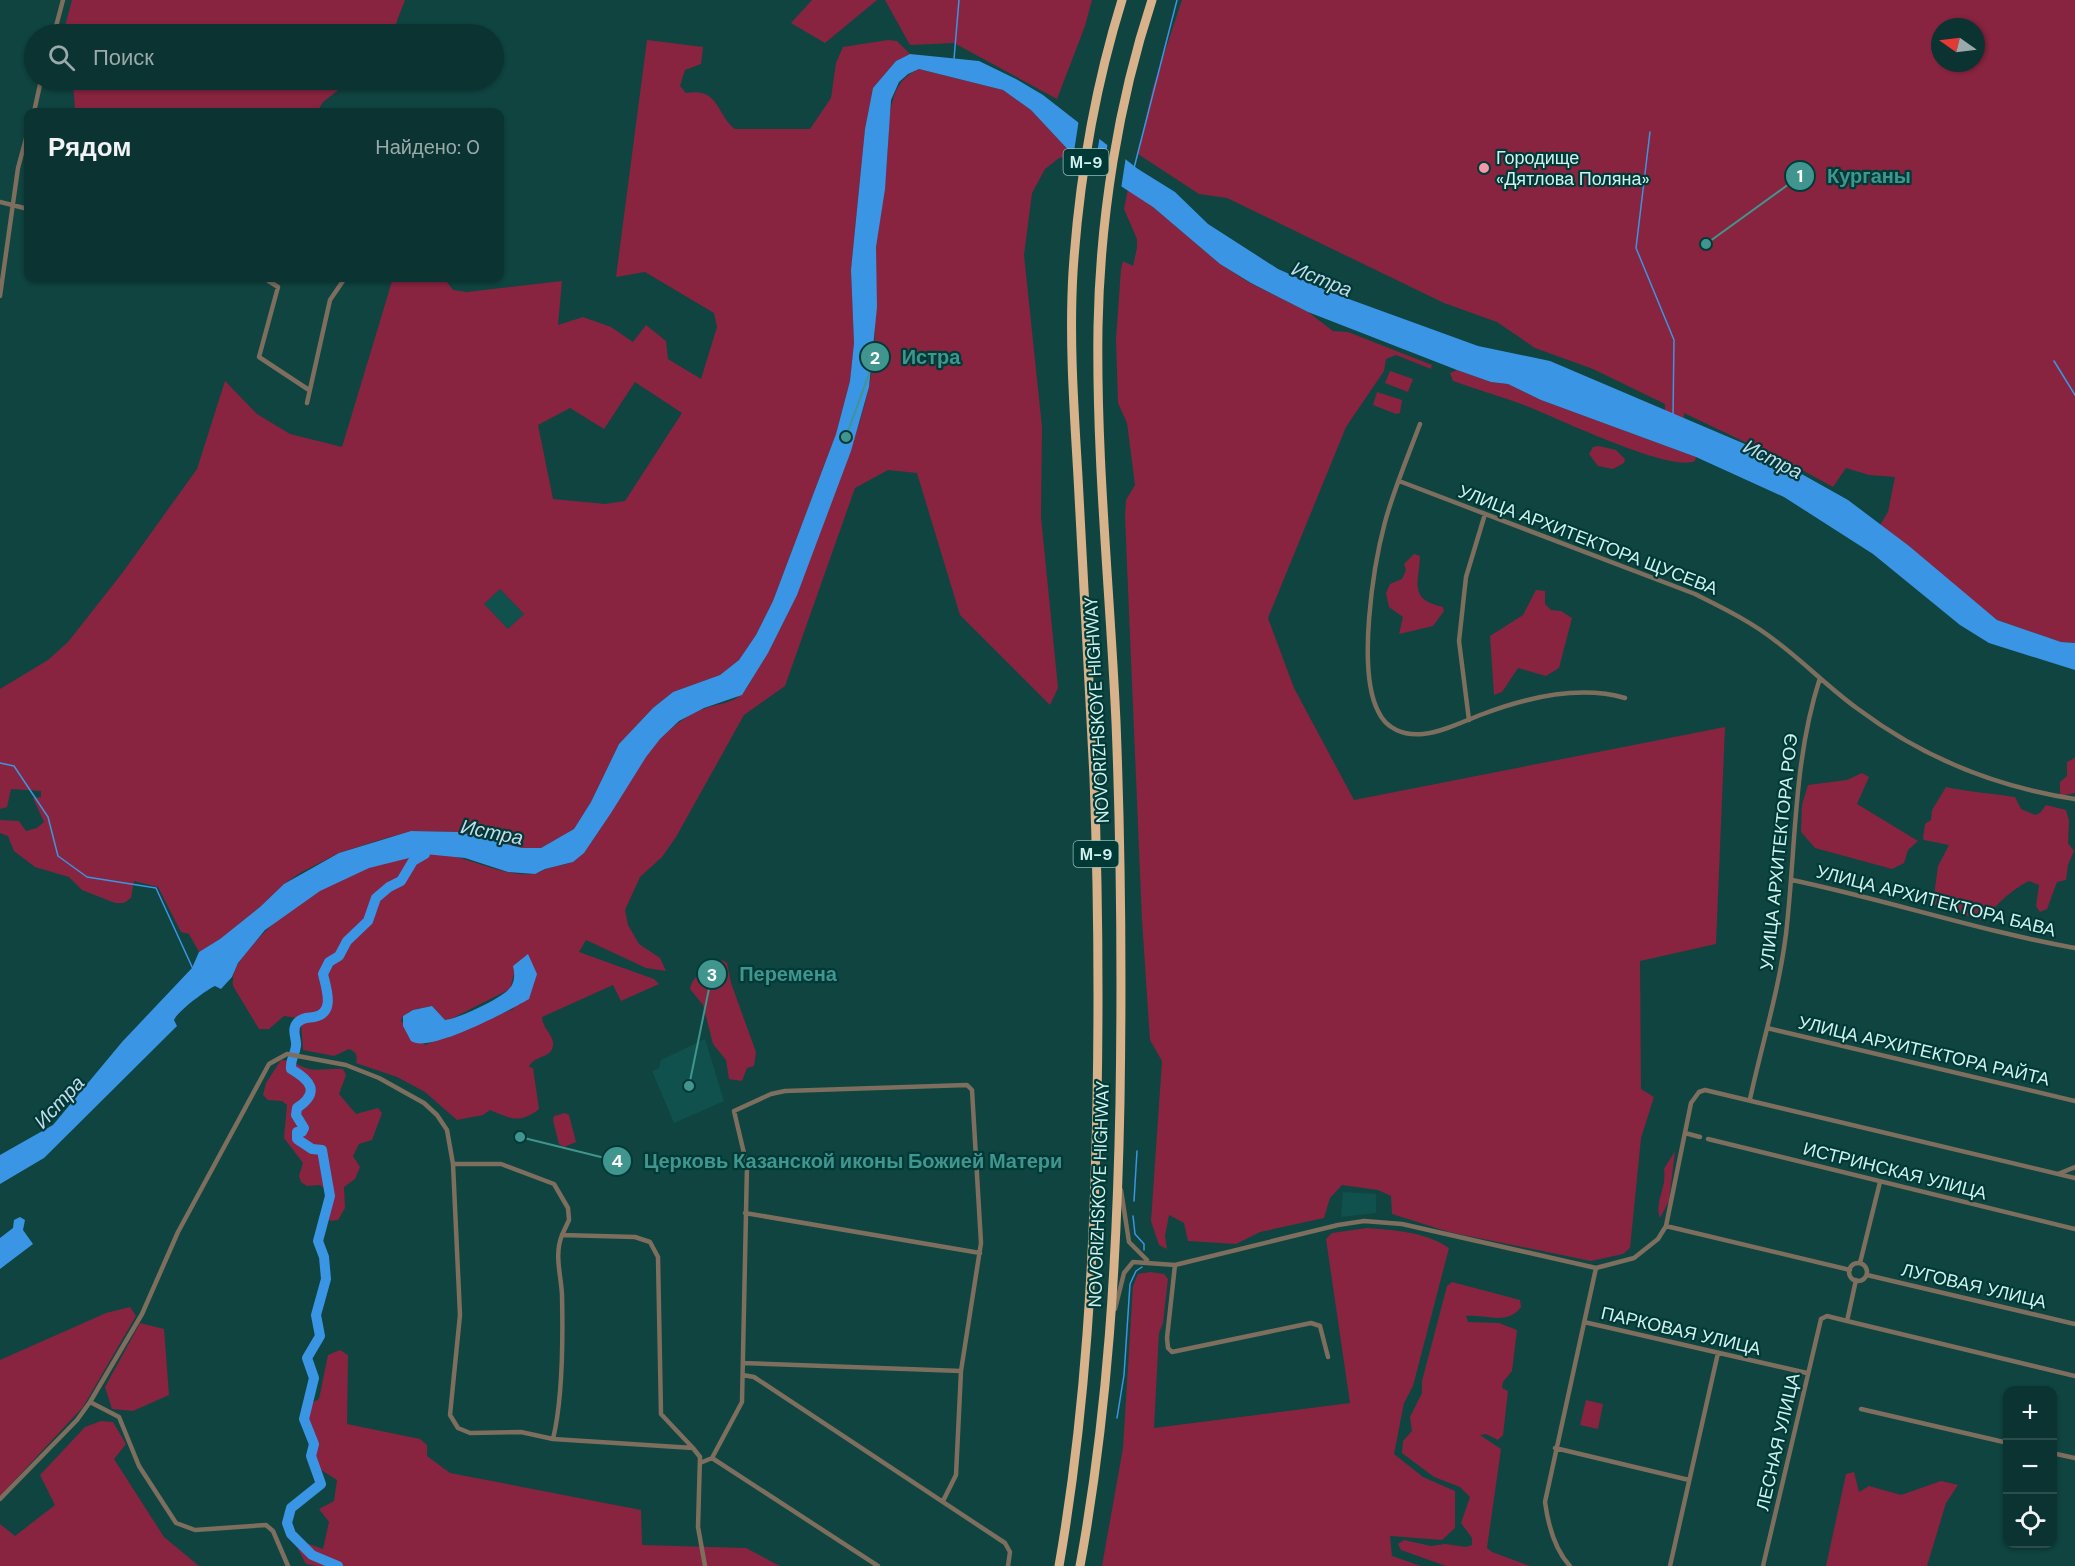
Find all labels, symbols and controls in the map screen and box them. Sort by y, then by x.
north arrow [1931,18,1985,72]
search box [24,24,504,90]
icon: search [45,41,78,74]
text: Поиск [93,43,154,72]
text: Рядом [48,130,131,164]
text: Найдено: 0 [375,134,480,160]
place label: Городище «Дятлова Поляна» [1496,146,1650,191]
road number: М-9 [1064,149,1108,175]
callout: Курганы [1785,157,1923,195]
marker: Городище «Дятлова Поляна» [1477,161,1491,175]
text: Курганы [1827,163,1911,189]
text: 1 [1797,164,1803,188]
water label: Истра [1288,255,1356,303]
callout: Истра [860,338,972,376]
text: Истра [902,344,961,370]
text: 2 [870,346,880,370]
water label: Истра [1739,433,1807,485]
street label: УЛИЦА АРХИТЕКТОРА ЩУСЕВА [1455,479,1721,601]
street label: NOVORIZHSKOYE HIGHWAY [1079,596,1115,824]
street label: УЛИЦА АРХИТЕКТОРА РОЭ [1755,733,1803,971]
water label: Истра [459,813,525,851]
road number: М-9 [1074,841,1118,867]
street label: УЛИЦА АРХИТЕКТОРА БАВА [1814,860,2058,942]
callout: Перемена [697,955,849,993]
text: Перемена [739,961,838,987]
text: 3 [707,963,717,987]
street label: УЛИЦА АРХИТЕКТОРА РАЙТА [1796,1010,2052,1092]
water label: Истра [28,1070,90,1134]
street label: NOVORIZHSKOYE HIGHWAY [1083,1080,1115,1308]
street label: ИСТРИНСКАЯ УЛИЦА [1801,1137,1989,1205]
callout: Церковь Казанской иконы Божией Матери [602,1142,1075,1180]
text: Церковь Казанской иконы Божией Матери [644,1148,1062,1174]
text: 4 [611,1149,623,1173]
street label: ЛУГОВАЯ УЛИЦА [1899,1258,2049,1314]
street label: ПАРКОВАЯ УЛИЦА [1599,1301,1763,1361]
street label: ЛЕСНАЯ УЛИЦА [1751,1371,1805,1513]
map controls [2003,1386,2057,1548]
button: + [2003,1386,2057,1440]
button: − [2003,1440,2057,1494]
button: locate [2003,1494,2057,1548]

